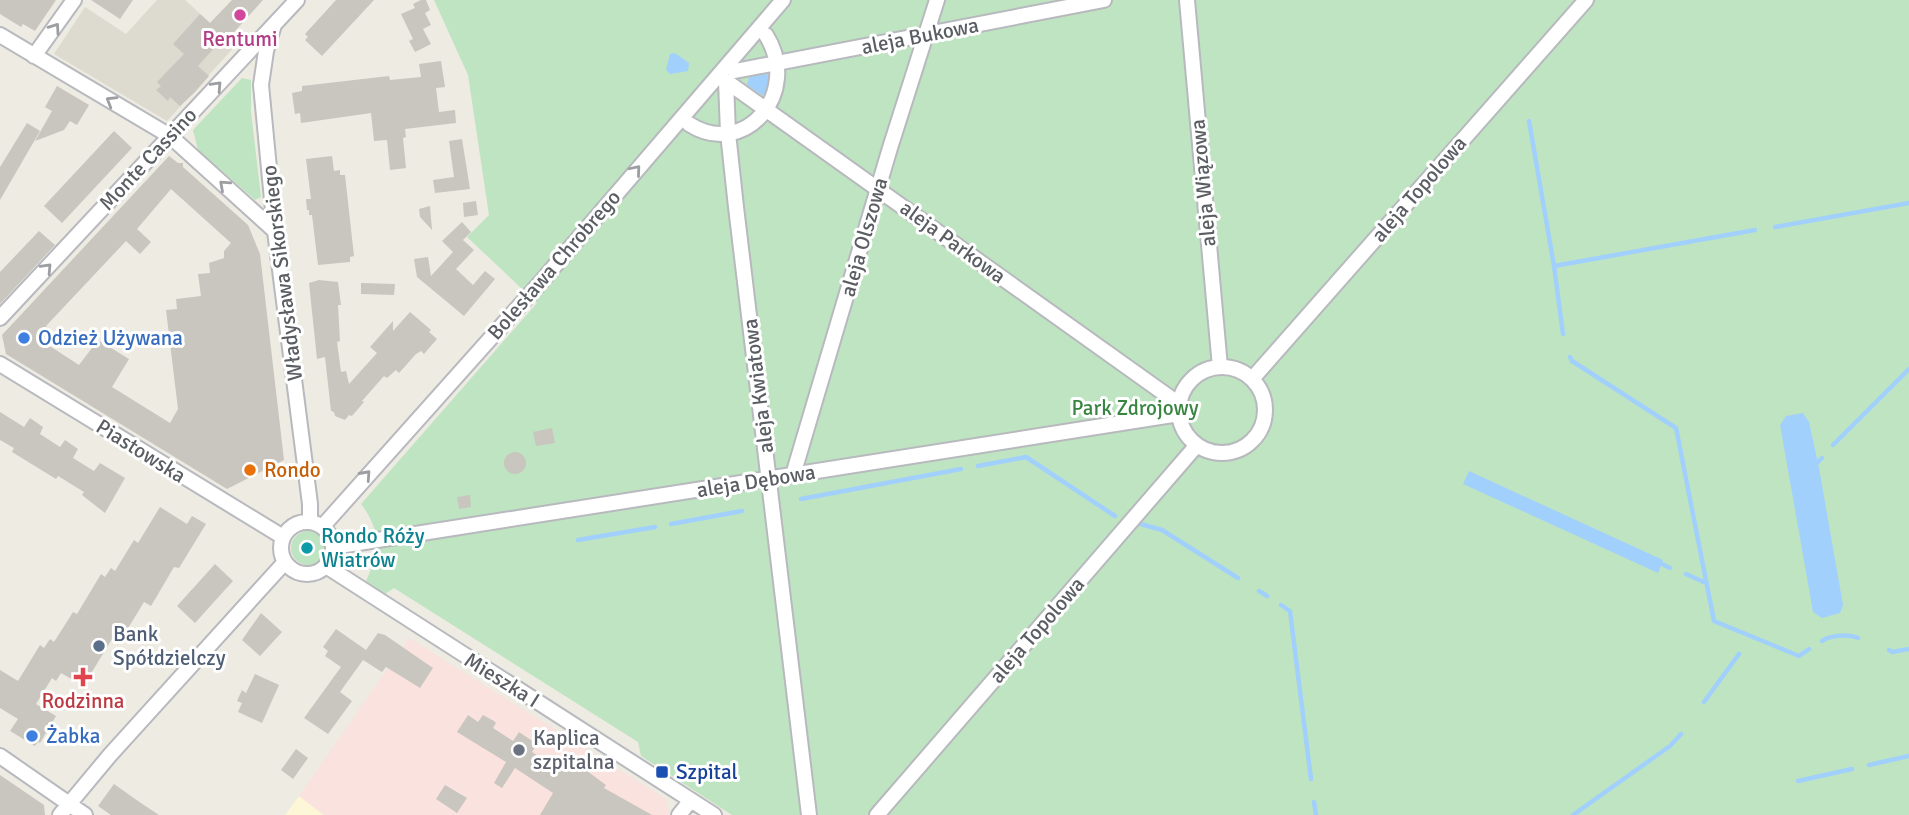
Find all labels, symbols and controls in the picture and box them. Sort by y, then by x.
marker: Rentumi [232,7,248,23]
street label: aleja Bukowa [859,12,981,60]
one-way arrow [47,23,59,36]
place label: Rentumi [202,26,278,52]
one-way arrow [208,81,221,94]
one-way arrow [105,96,118,109]
street label: Monte Cassino [94,102,202,216]
street label: aleja Wiązowa [1184,118,1222,248]
street label: aleja Topolowa [1366,131,1472,247]
street label: Władysława Sikorskiego [256,164,308,382]
one-way arrow [628,165,640,178]
street label: aleja Olszowa [835,174,893,300]
one-way arrow [219,181,232,193]
street label: Bolesława Chrobrego [482,185,626,345]
street label: aleja Parkowa [895,195,1011,289]
one-way arrow [38,263,51,276]
street label: aleja Kwiatowa [737,317,779,455]
place label: Odzież Używana [38,325,183,351]
marker: Odzież Używana [16,330,32,346]
park label: Park Zdrojowy [1071,395,1199,421]
street label: Piastowska [91,413,191,489]
place label: Rondo [264,457,321,483]
street label: aleja Dębowa [695,459,817,503]
marker: Rondo [242,462,258,478]
one-way arrow [358,470,371,483]
place label: Rondo Róży Wiatrów [321,523,425,573]
marker: Rondo Róży Wiatrów [299,540,315,556]
street label: aleja Topolowa [984,572,1090,688]
place label: Bank Spółdzielczy [113,621,226,671]
marker: Bank Spółdzielczy [91,638,107,654]
street label: Mieszka I [460,647,544,713]
marker: Rodzinna [75,669,91,685]
place label: Rodzinna [41,688,125,714]
place label: Żabka [46,723,100,749]
place label: Kaplica szpitalna [533,725,615,775]
marker: Żabka [24,728,40,744]
marker: Kaplica szpitalna [511,742,527,758]
place label: Szpital [676,759,738,785]
marker: Szpital [654,764,670,780]

